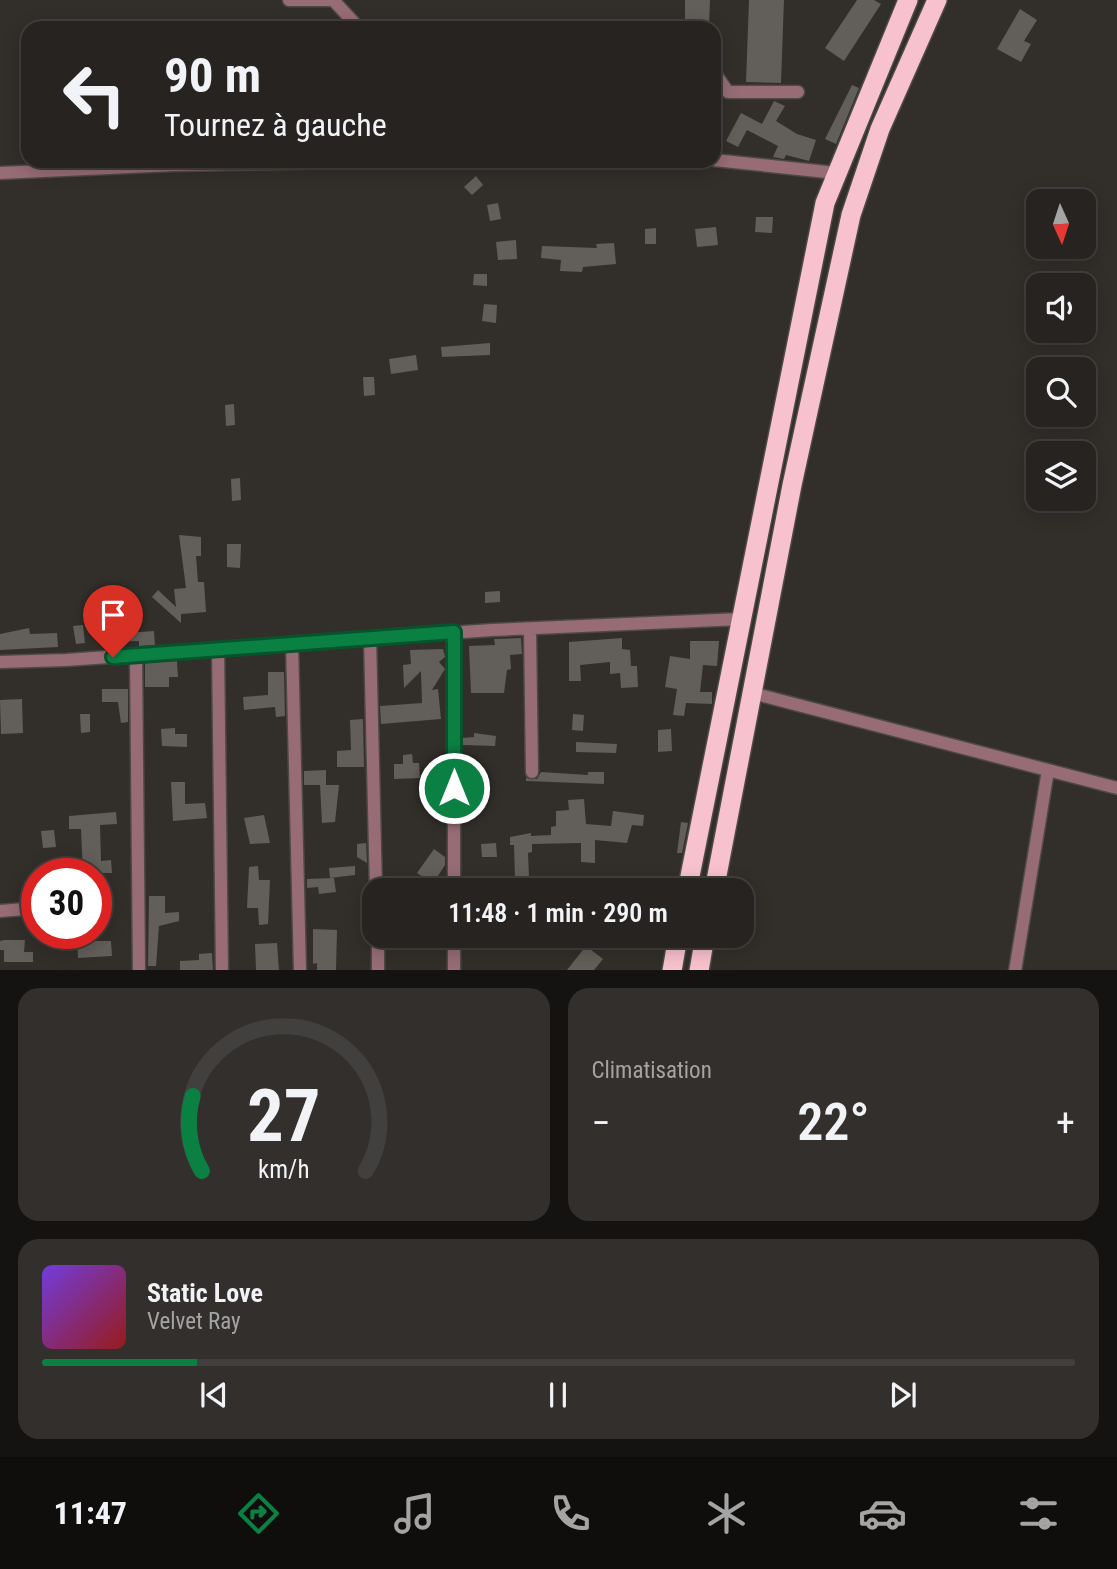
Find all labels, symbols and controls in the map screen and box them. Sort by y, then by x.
text: 90 m [164,47,261,104]
icon: left [49,49,140,140]
text: Tournez à gauche [164,106,387,144]
north arrow [1026,189,1096,259]
map controls [1026,189,1096,511]
button: sound [1026,273,1096,343]
button: search [1026,357,1096,427]
button: layers [1026,441,1096,511]
pin [83,585,143,657]
icon: arrive [94,596,132,634]
position arrow [417,751,491,825]
speed limit sign: 30 [21,858,112,949]
text: 11:48 · 1 min · 290 m [448,898,668,928]
text: Climatisation [592,1057,712,1084]
text: 27 [247,1073,321,1159]
text: 22° [797,1092,869,1153]
text: − [592,1101,611,1145]
text: + [1056,1101,1075,1145]
text: km/h [258,1154,309,1183]
text: Static Love [147,1278,263,1308]
text: Velvet Ray [147,1308,241,1335]
icon: previous [195,1376,233,1414]
icon: pause [539,1376,577,1414]
icon: next [884,1376,922,1414]
icon: directions [234,1489,283,1538]
icon: music [390,1489,439,1538]
icon: phone [546,1489,595,1538]
icon: climate [702,1489,751,1538]
icon: car [858,1489,907,1538]
icon: filters [1014,1489,1063,1538]
text: 11:47 [54,1494,127,1532]

